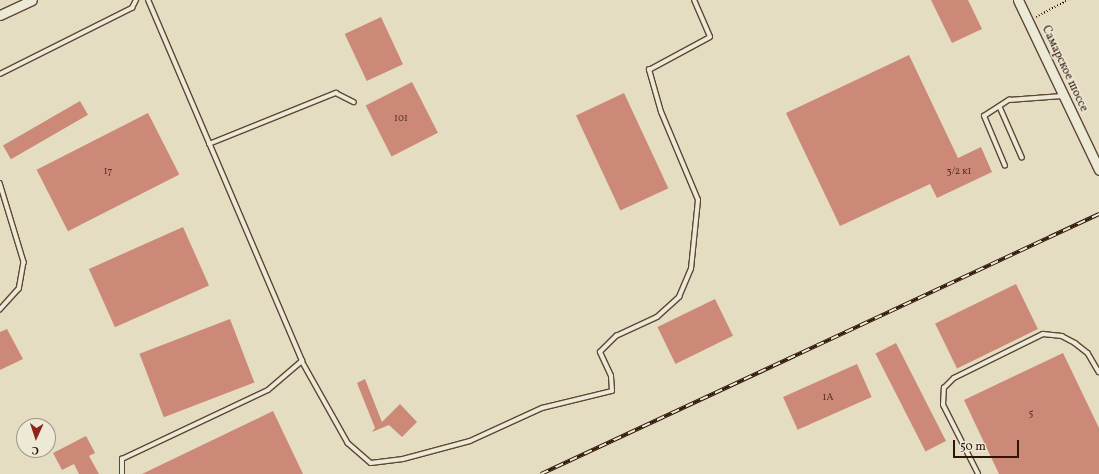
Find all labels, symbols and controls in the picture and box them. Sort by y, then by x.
street label: Самарское шоссе [1038,24,1090,114]
house number: 101 [394,113,408,125]
house number: 17 [104,166,112,178]
house number: 3/2 к1 [947,166,971,178]
house number: 1А [823,392,833,404]
house number: 5 [1029,408,1033,420]
north arrow [16,418,56,458]
scale bar [955,432,1021,458]
text: 50 m [960,439,986,455]
text: С [31,442,39,457]

